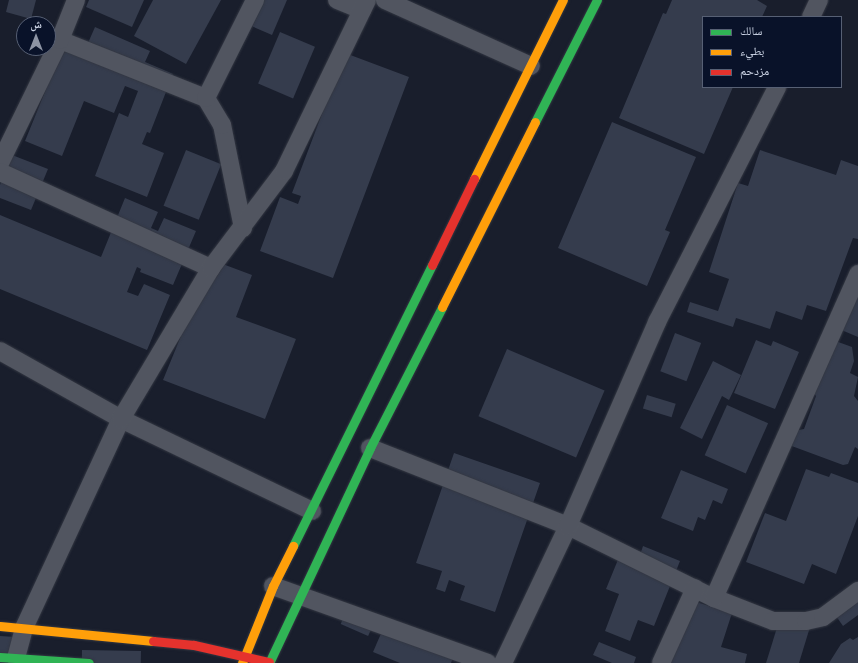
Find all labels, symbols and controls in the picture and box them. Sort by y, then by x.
north arrow [16,16,56,56]
legend [702,16,842,88]
text: ش [30,18,42,31]
text: سالك [740,24,762,38]
text: بطيء [740,44,764,58]
text: مزدحم [740,64,769,78]

